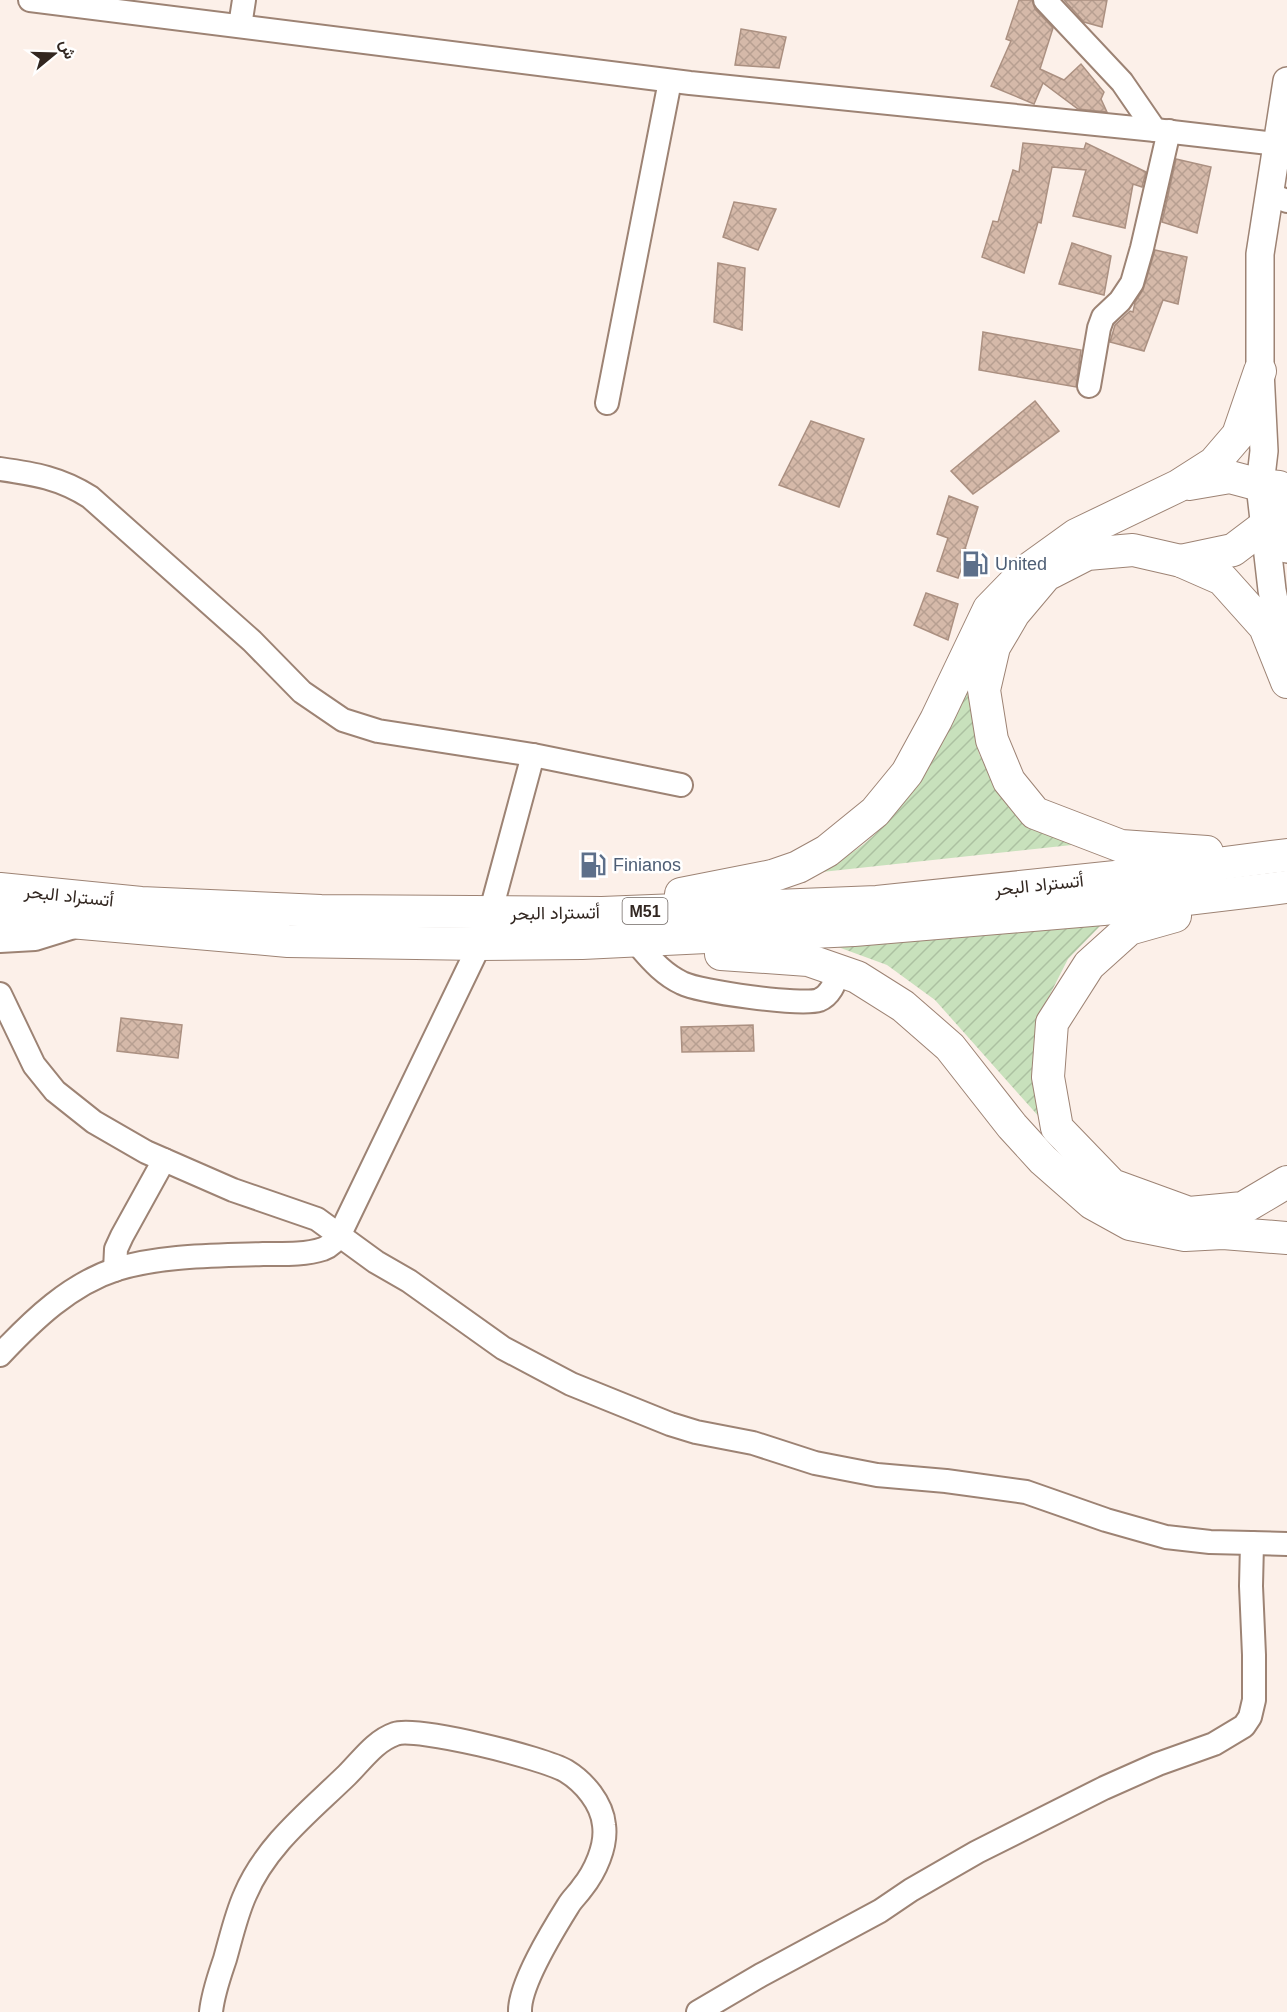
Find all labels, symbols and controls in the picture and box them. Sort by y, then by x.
north arrow [24,24,84,84]
text: ش [56,37,79,61]
fuel station icon: United [960,549,990,579]
place label: United [995,554,1047,574]
fuel station icon: Finianos [578,850,608,880]
place label: Finianos [613,855,681,875]
street label: أتستراد البحر [992,870,1085,901]
street label: أتستراد البحر [22,881,115,912]
road number: M51 [622,898,668,924]
street label: أتستراد البحر [509,902,600,925]

